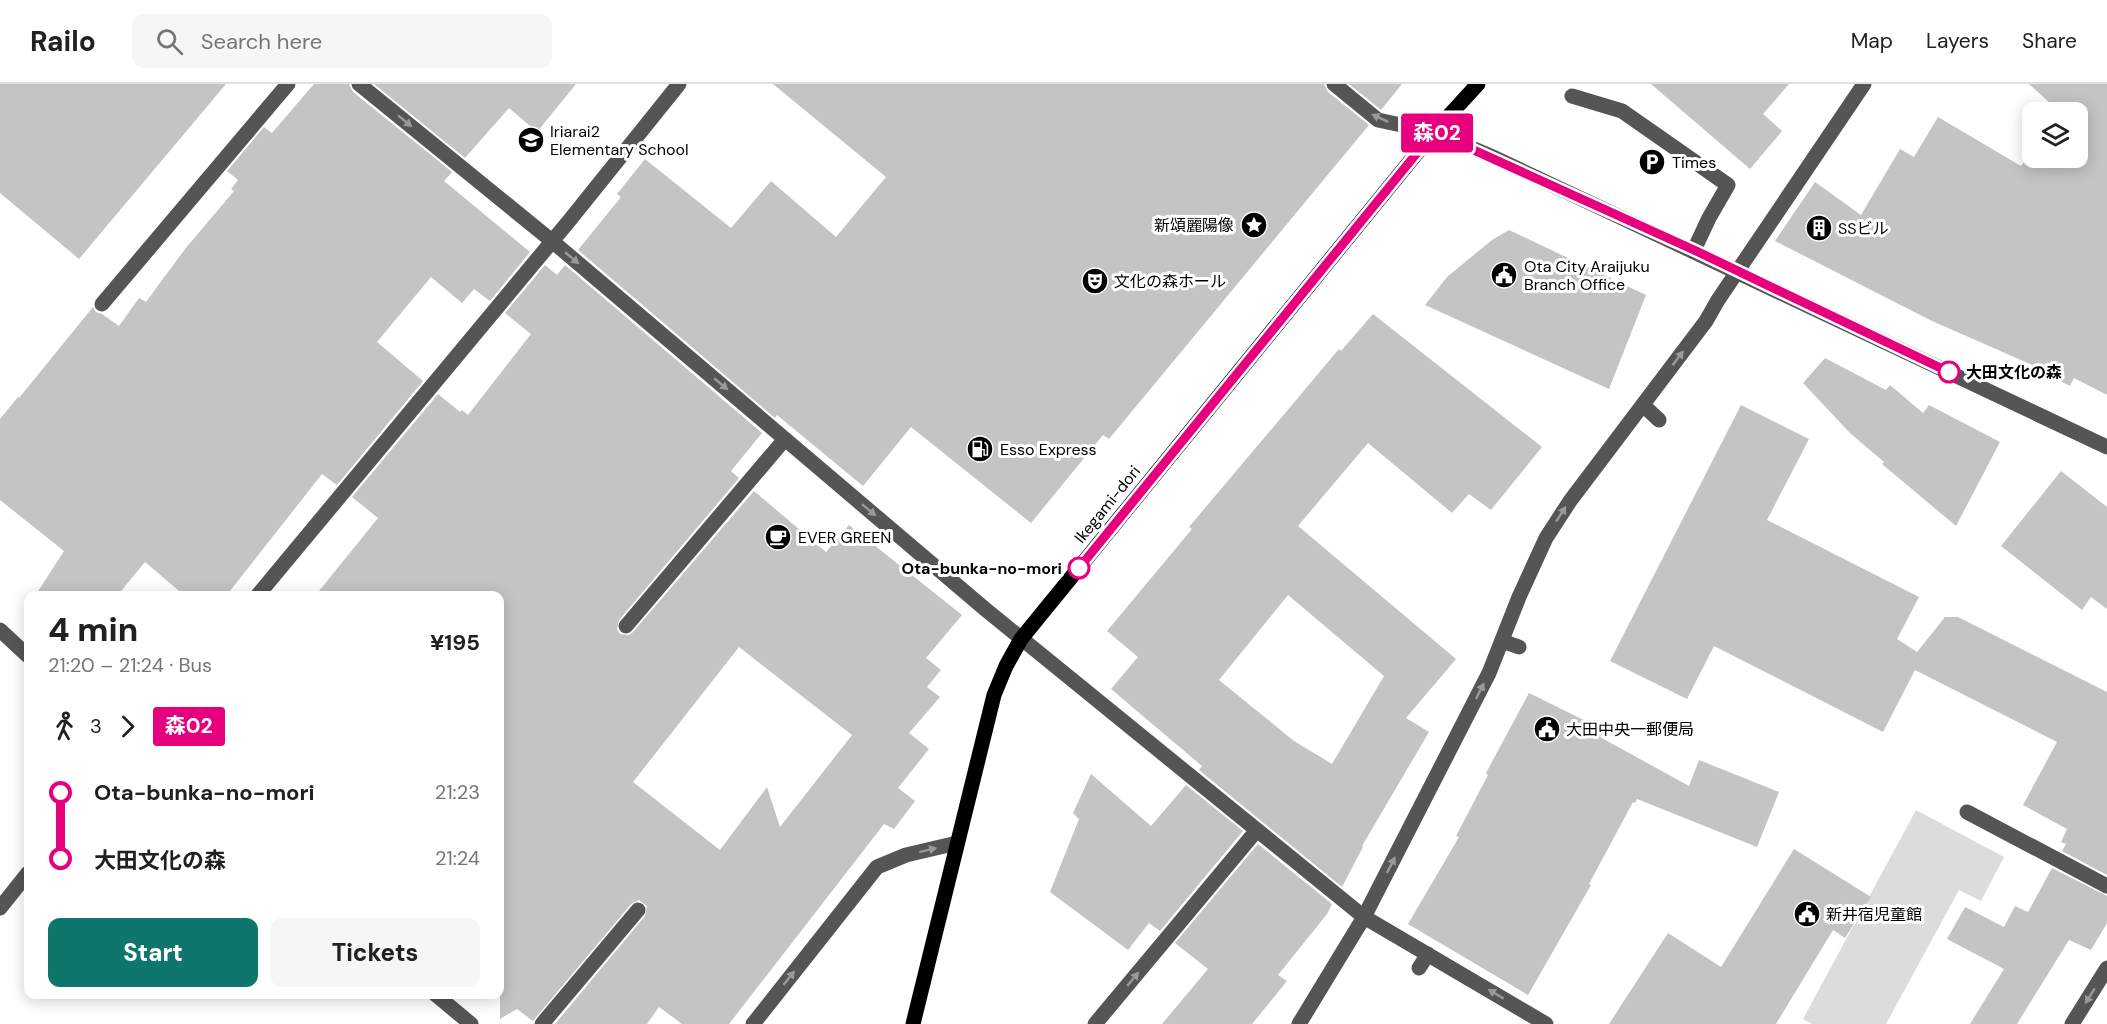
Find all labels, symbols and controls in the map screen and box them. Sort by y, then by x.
search box [132,14,552,68]
text: Railo [30,23,96,60]
icon: search [153,25,186,58]
text: Search here [201,27,322,56]
text: Map [1851,27,1893,55]
text: Layers [1926,27,1989,55]
text: Share [2022,27,2077,55]
map controls [2022,102,2088,168]
button: layers [2022,102,2088,168]
one-way arrow [1370,113,1388,123]
line badge: 森02 [1402,113,1472,152]
one-way arrow [397,114,412,127]
text: 森02 [1413,119,1461,147]
place label: Iriarai2 Elementary School [550,121,688,160]
school or university icon: Iriarai2 Elementary School [516,125,546,155]
parking icon: Times [1637,147,1667,177]
place label: Times [1672,152,1716,173]
place icon: 新頌麗陽像 [1239,210,1269,240]
building icon: SSビル [1804,213,1834,243]
place label: 新頌麗陽像 [1154,215,1234,236]
place label: SSビル [1838,218,1889,239]
one-way arrow [564,251,579,264]
place label: Ota City Araijuku Branch Office [1524,256,1650,295]
public building icon: Ota City Araijuku Branch Office [1489,260,1519,290]
theatre icon: 文化の森ホール [1080,266,1110,296]
place label: 文化の森ホール [1114,271,1226,292]
one-way arrow [1672,351,1684,367]
marker: 大田文化の森 [1938,361,1960,383]
place label: 大田文化の森 [1966,362,2062,383]
one-way arrow [713,377,728,390]
fuel station icon: Esso Express [965,434,995,464]
place label: Esso Express [1000,439,1097,460]
street label: Ikegami-dori [1070,461,1145,547]
one-way arrow [861,503,876,516]
one-way arrow [1556,506,1567,523]
cafe icon: EVER GREEN [763,522,793,552]
place label: EVER GREEN [798,527,891,548]
marker: Ota-bunka-no-mori [1068,557,1090,579]
place label: Ota-bunka-no-mori [902,558,1062,579]
text: 4 min [48,608,138,651]
text: ¥195 [430,628,480,657]
text: 21:20 – 21:24 · Bus [48,652,212,678]
one-way arrow [1475,682,1485,699]
icon: walk [48,710,81,743]
icon: forward [111,710,144,743]
text: 森02 [165,712,213,740]
text: 3 [90,713,102,739]
public building icon: 大田中央一郵便局 [1532,714,1562,744]
place label: 大田中央一郵便局 [1566,719,1694,740]
text: Ota-bunka-no-mori [94,778,315,807]
text: 21:23 [435,779,480,805]
text: 21:24 [435,845,480,871]
one-way arrow [919,845,937,855]
text: 大田文化の森 [94,846,226,875]
one-way arrow [1386,856,1396,873]
public building icon: 新井宿児童館 [1792,899,1822,929]
place label: 新井宿児童館 [1826,904,1922,925]
button: Start [48,918,258,987]
button: Tickets [270,918,480,987]
one-way arrow [783,970,796,986]
one-way arrow [1126,971,1139,987]
one-way arrow [2084,988,2095,1004]
one-way arrow [1487,990,1504,1000]

